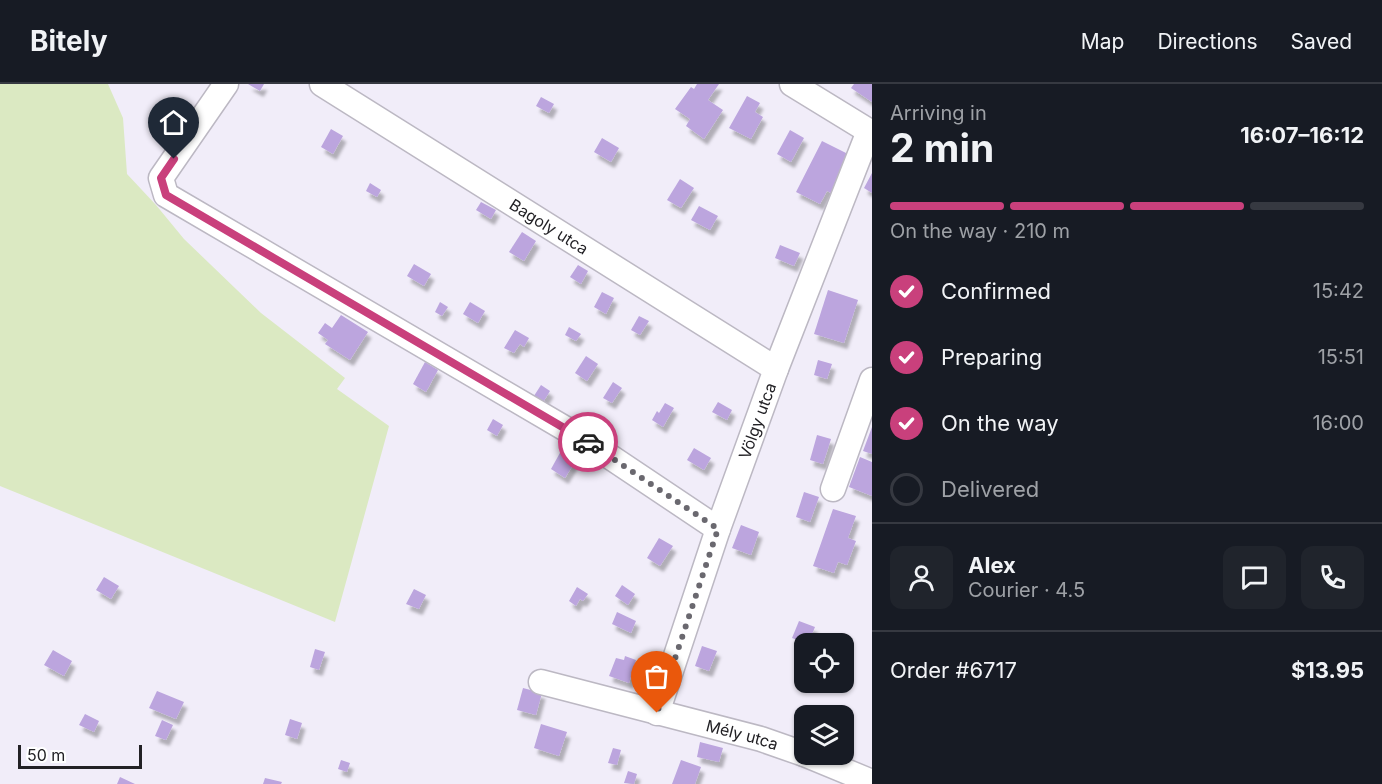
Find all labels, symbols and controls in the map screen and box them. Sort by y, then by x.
text: Bitely [30,24,108,58]
text: Map [1081,29,1124,54]
text: Directions [1157,29,1258,54]
text: Saved [1291,29,1352,54]
pin [148,97,199,159]
text: Arriving in [890,101,987,125]
icon: home [157,106,190,139]
text: 16:07–16:12 [1240,122,1364,148]
text: 2 min [890,124,994,171]
street label: Bagoly utca [506,194,592,259]
text: On the way · 210 m [890,219,1070,243]
icon: check [890,275,923,308]
text: Confirmed [941,278,1051,304]
text: 15:42 [1313,279,1364,303]
icon: check [890,341,923,374]
text: Preparing [941,344,1042,370]
text: 15:51 [1318,345,1364,369]
street label: Völgy utca [734,380,780,462]
icon: check [890,407,923,440]
text: On the way [941,410,1059,436]
text: 16:00 [1312,411,1364,435]
courier [558,412,618,472]
icon: car [572,426,605,459]
text: Delivered [941,476,1039,502]
button: person [890,546,953,609]
button: chat [1223,546,1286,609]
button: phone [1301,546,1364,609]
text: Alex [968,552,1016,578]
text: Courier · 4.5 [968,578,1085,602]
map controls [794,633,854,765]
button: locate [794,633,854,693]
pin [631,651,682,713]
text: Order #6717 [890,657,1017,683]
text: $13.95 [1291,657,1364,683]
icon: bag [640,660,673,693]
button: layers [794,705,854,765]
street label: Mély utca [704,715,781,754]
scale bar [18,742,142,770]
text: 50 m [27,745,65,765]

